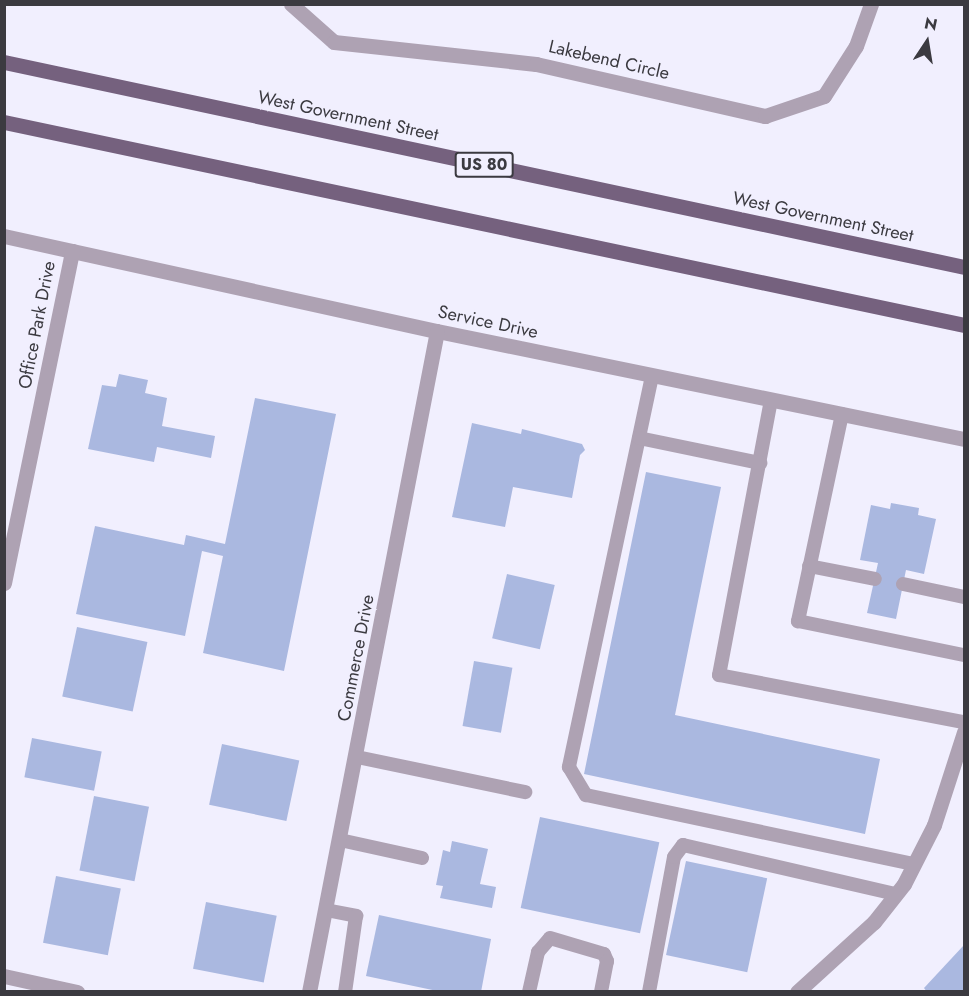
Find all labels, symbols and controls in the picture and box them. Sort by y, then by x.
text: N [922,11,939,36]
north arrow [897,12,957,72]
street label: Lakebend Circle [547,36,671,84]
street label: West Government Street [256,86,440,146]
road number: US 80 [454,152,514,178]
street label: West Government Street [731,187,915,247]
street label: Office Park Drive [14,259,60,391]
street label: Service Drive [436,301,540,343]
street label: Commerce Drive [333,593,379,723]

